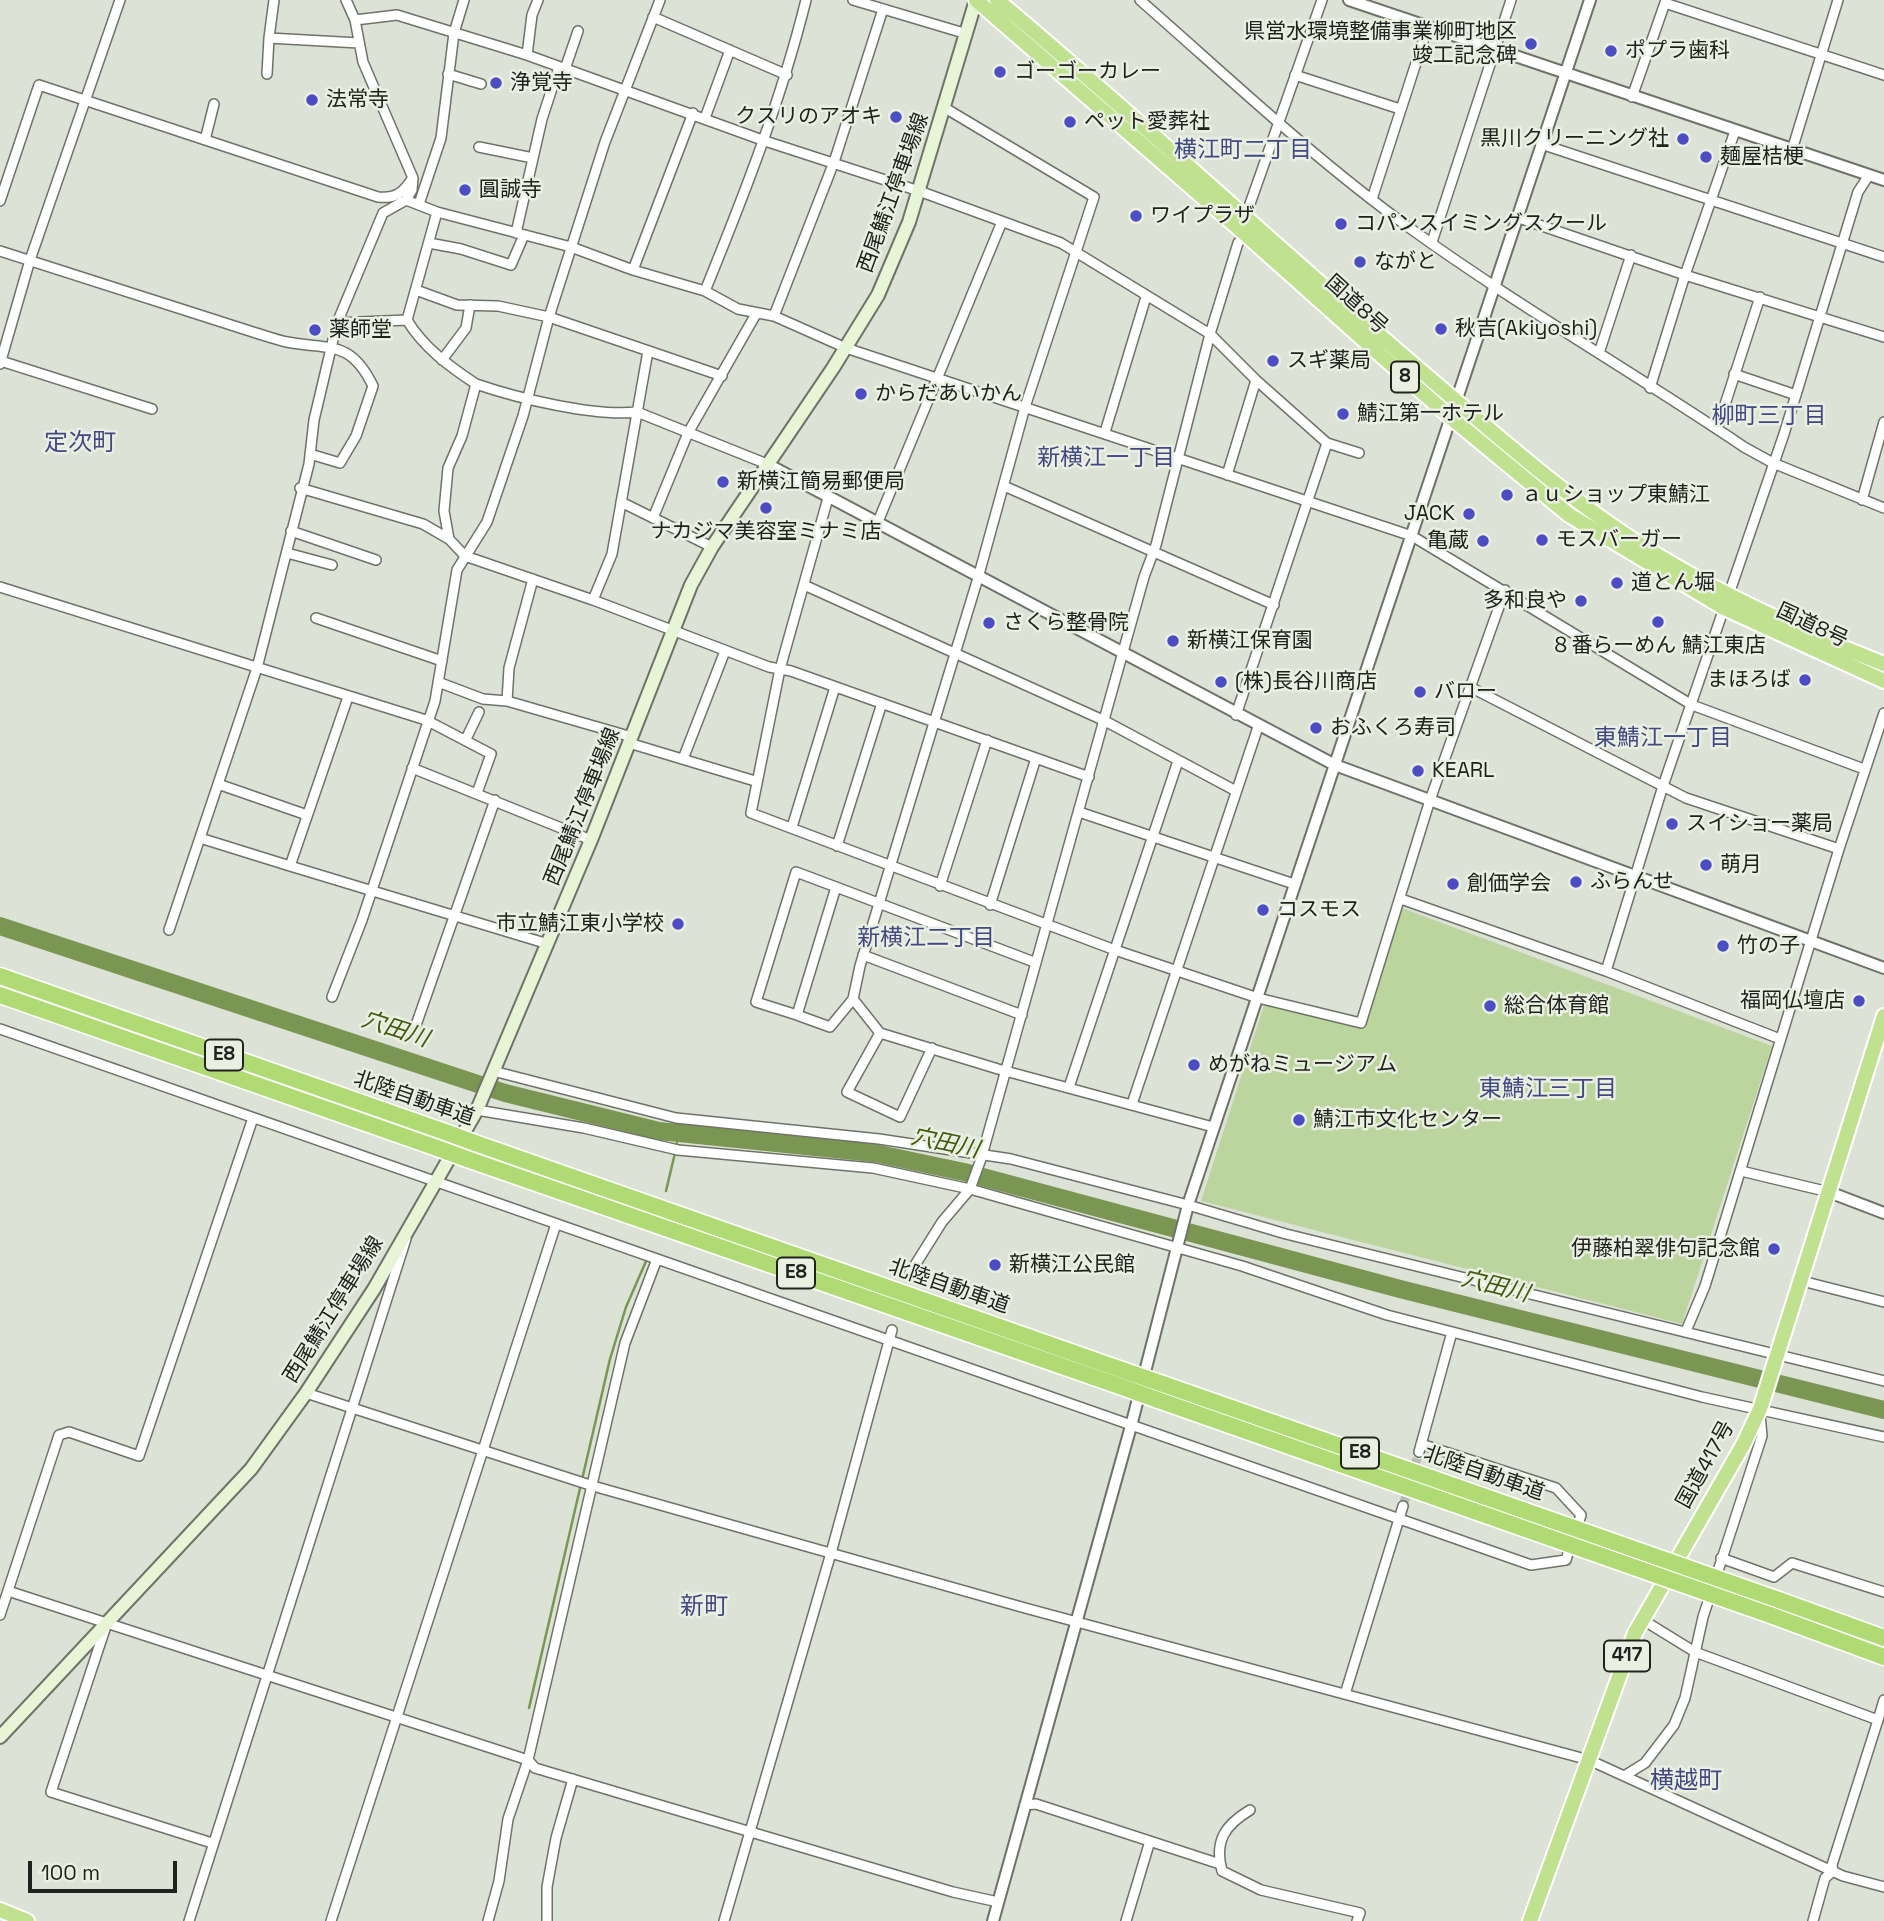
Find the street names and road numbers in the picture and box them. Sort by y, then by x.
street label: 西尾鯖江停車場線 [853,110,935,276]
street label: 国道8号 [1319,270,1393,340]
road number: 8 [1391,362,1419,392]
street label: 国道8号 [1772,599,1852,653]
street label: 西尾鯖江停車場線 [540,724,626,890]
road number: E8 [205,1040,243,1070]
street label: 北陸自動車道 [350,1067,478,1131]
street label: 西尾鯖江停車場線 [279,1232,389,1388]
street label: 北陸自動車道 [885,1255,1013,1319]
road number: E8 [777,1258,815,1288]
street label: 国道417号 [1672,1417,1740,1513]
road number: E8 [1341,1438,1379,1469]
street label: 北陸自動車道 [1420,1442,1548,1506]
road number: 417 [1604,1640,1650,1672]

